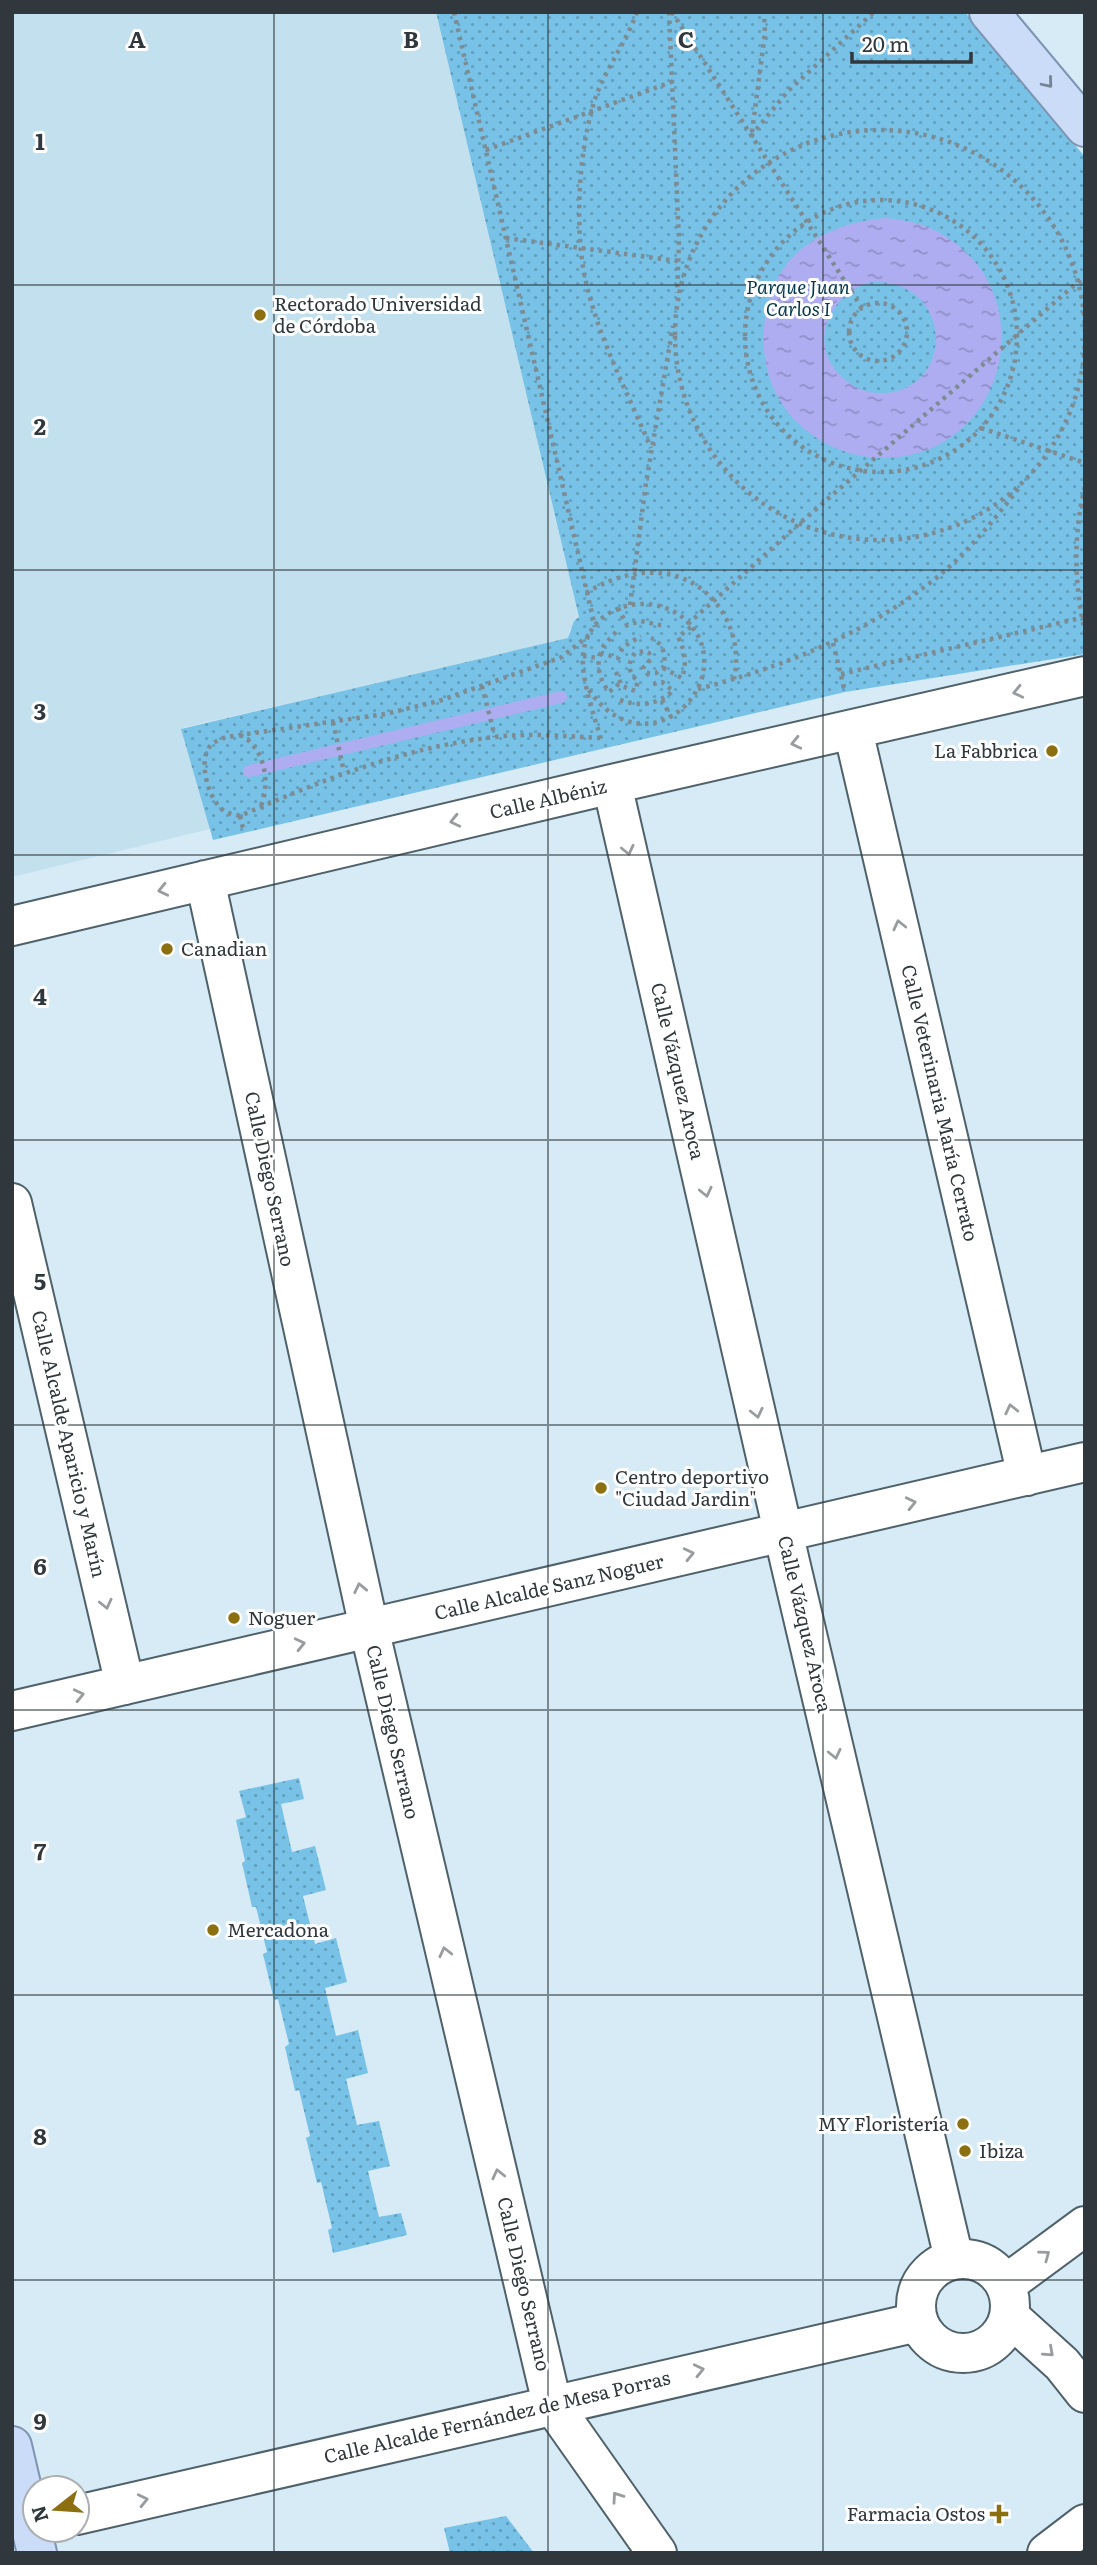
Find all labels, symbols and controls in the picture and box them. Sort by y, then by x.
text: A [128,21,146,55]
text: B [403,21,419,55]
text: C [678,21,694,55]
scale bar [852,21,971,65]
text: 20 m [862,27,909,58]
one-way arrow [1040,75,1052,88]
text: 1 [35,123,45,157]
park label: Parque Juan Carlos I [746,272,851,322]
place label: Rectorado Universidad de Córdoba [274,289,482,339]
marker: Rectorado Universidad de Córdoba [252,307,268,323]
text: 2 [34,408,46,442]
one-way arrow [1012,684,1024,698]
text: 3 [34,693,46,727]
one-way arrow [791,734,803,749]
place label: La Fabbrica [934,736,1039,764]
marker: La Fabbrica [1044,743,1060,759]
street label: Calle Albéniz [487,771,609,825]
one-way arrow [450,813,462,827]
one-way arrow [619,844,634,856]
one-way arrow [157,882,169,897]
one-way arrow [893,919,907,931]
place label: Canadian [181,934,267,962]
marker: Canadian [159,941,175,957]
street label: Calle Veterinaria María Cerrato [895,962,986,1244]
text: 4 [33,978,47,1012]
street label: Calle Vázquez Aroca [645,979,713,1163]
street label: Calle Diego Serrano [239,1089,303,1269]
one-way arrow [698,1185,712,1197]
text: 5 [34,1263,46,1297]
street label: Calle Alcalde Aparicio y Marín [26,1307,114,1580]
one-way arrow [1005,1403,1020,1415]
one-way arrow [748,1407,763,1419]
place label: Centro deportivo "Ciudad Jardin" [615,1462,769,1512]
marker: Centro deportivo "Ciudad Jardin" [593,1480,609,1496]
one-way arrow [905,1497,917,1511]
street label: Calle Vázquez Aroca [772,1532,840,1716]
street label: Calle Alcalde Sanz Noguer [431,1546,666,1626]
text: 6 [33,1548,47,1582]
one-way arrow [683,1548,695,1562]
one-way arrow [354,1582,368,1594]
one-way arrow [98,1598,112,1610]
place label: Noguer [248,1603,315,1631]
marker: Noguer [226,1610,242,1626]
one-way arrow [294,1638,306,1652]
street label: Calle Diego Serrano [360,1642,428,1822]
one-way arrow [73,1689,85,1704]
one-way arrow [827,1748,841,1760]
text: 7 [34,1833,47,1867]
place label: Mercadona [227,1915,330,1943]
marker: Mercadona [205,1922,221,1938]
one-way arrow [439,1947,454,1959]
place label: MY Floristería [818,2109,950,2137]
marker: MY Floristería [955,2116,971,2132]
text: 8 [33,2118,47,2152]
place label: Ibiza [979,2136,1025,2164]
marker: Ibiza [957,2143,973,2159]
one-way arrow [492,2168,506,2180]
street label: Calle Diego Serrano [491,2194,559,2374]
one-way arrow [1037,2251,1050,2264]
one-way arrow [1041,2344,1054,2356]
street label: Calle Alcalde Fernández de Mesa Porras [321,2362,673,2470]
one-way arrow [693,2364,705,2379]
text: 9 [33,2403,47,2437]
north arrow [21,2474,91,2544]
one-way arrow [613,2492,625,2505]
one-way arrow [137,2493,149,2508]
place label: Farmacia Ostos [847,2499,985,2527]
text: N [23,2502,55,2526]
marker: Farmacia Ostos [991,2506,1007,2522]

